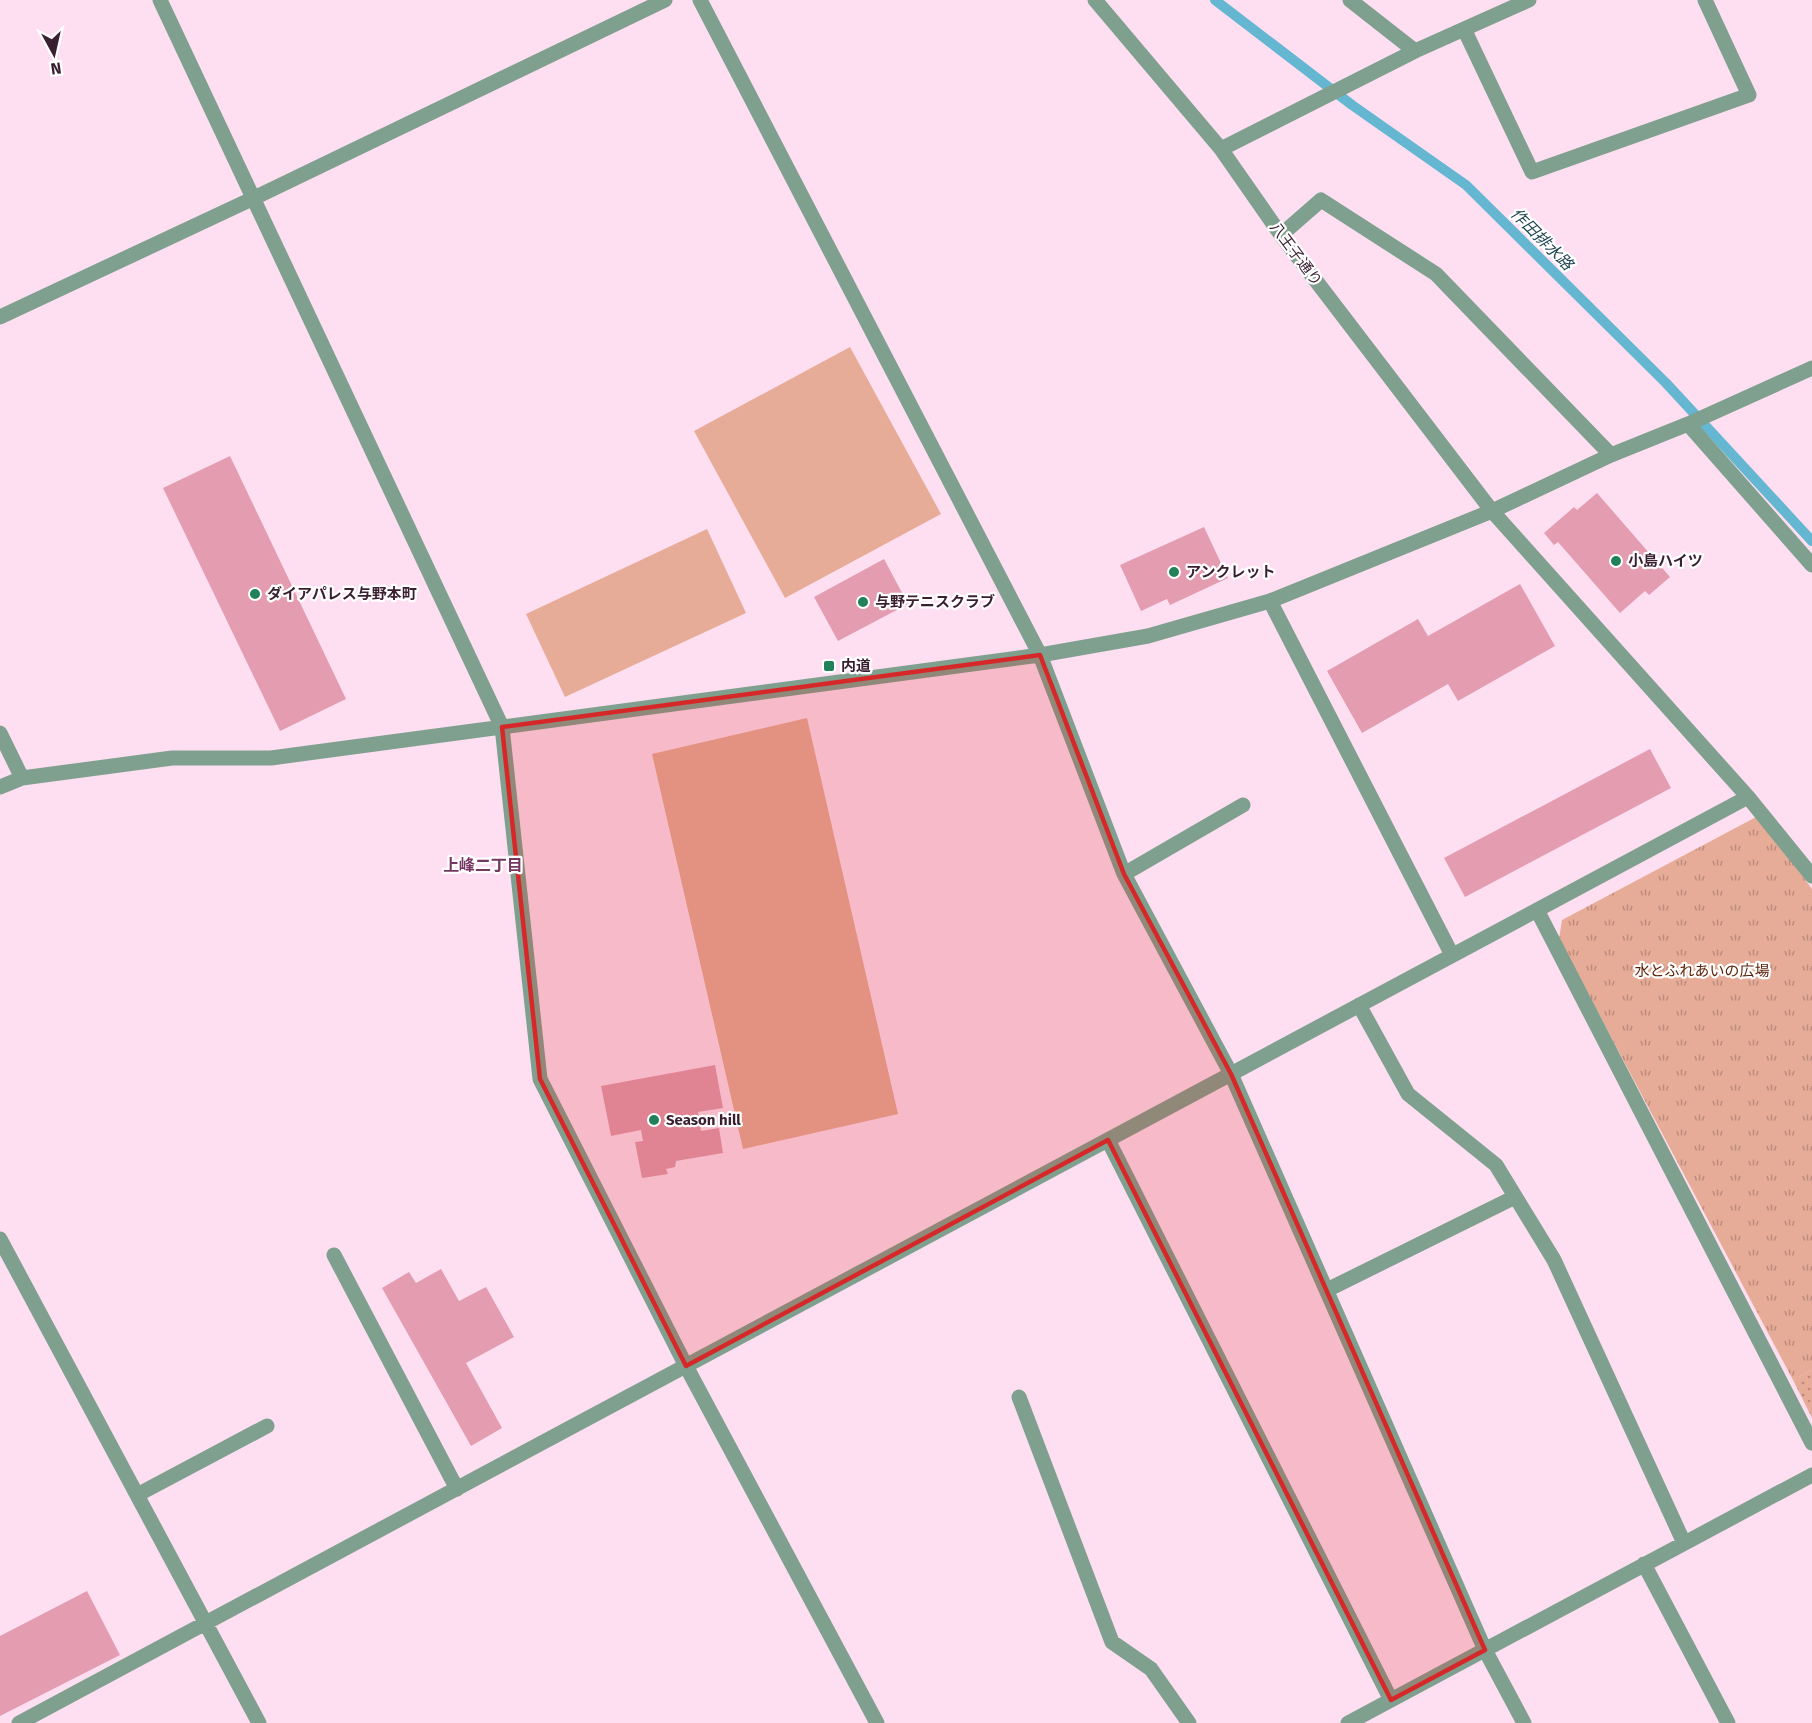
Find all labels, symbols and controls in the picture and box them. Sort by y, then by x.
north arrow [24,24,84,84]
text: N [49,58,63,79]
water label: 作田排水路 [1507,204,1578,275]
street label: 八王子通り [1266,219,1326,289]
place label: 小島ハイツ [1628,552,1703,570]
marker: 小島ハイツ [1609,554,1623,568]
place label: アンクレット [1186,563,1275,581]
marker: アンクレット [1167,565,1181,579]
place label: ダイアパレス与野本町 [267,585,417,603]
marker: ダイアパレス与野本町 [248,587,262,601]
place label: 与野テニスクラブ [875,593,995,611]
marker: 与野テニスクラブ [856,595,870,609]
place label: 内道 [841,657,871,675]
marker: 内道 [822,659,836,673]
district label: 上峰二丁目 [443,856,523,875]
park label: 水とふれあいの広場 [1634,962,1770,980]
place label: Season hill [666,1111,741,1129]
marker: Season hill [647,1113,661,1127]

